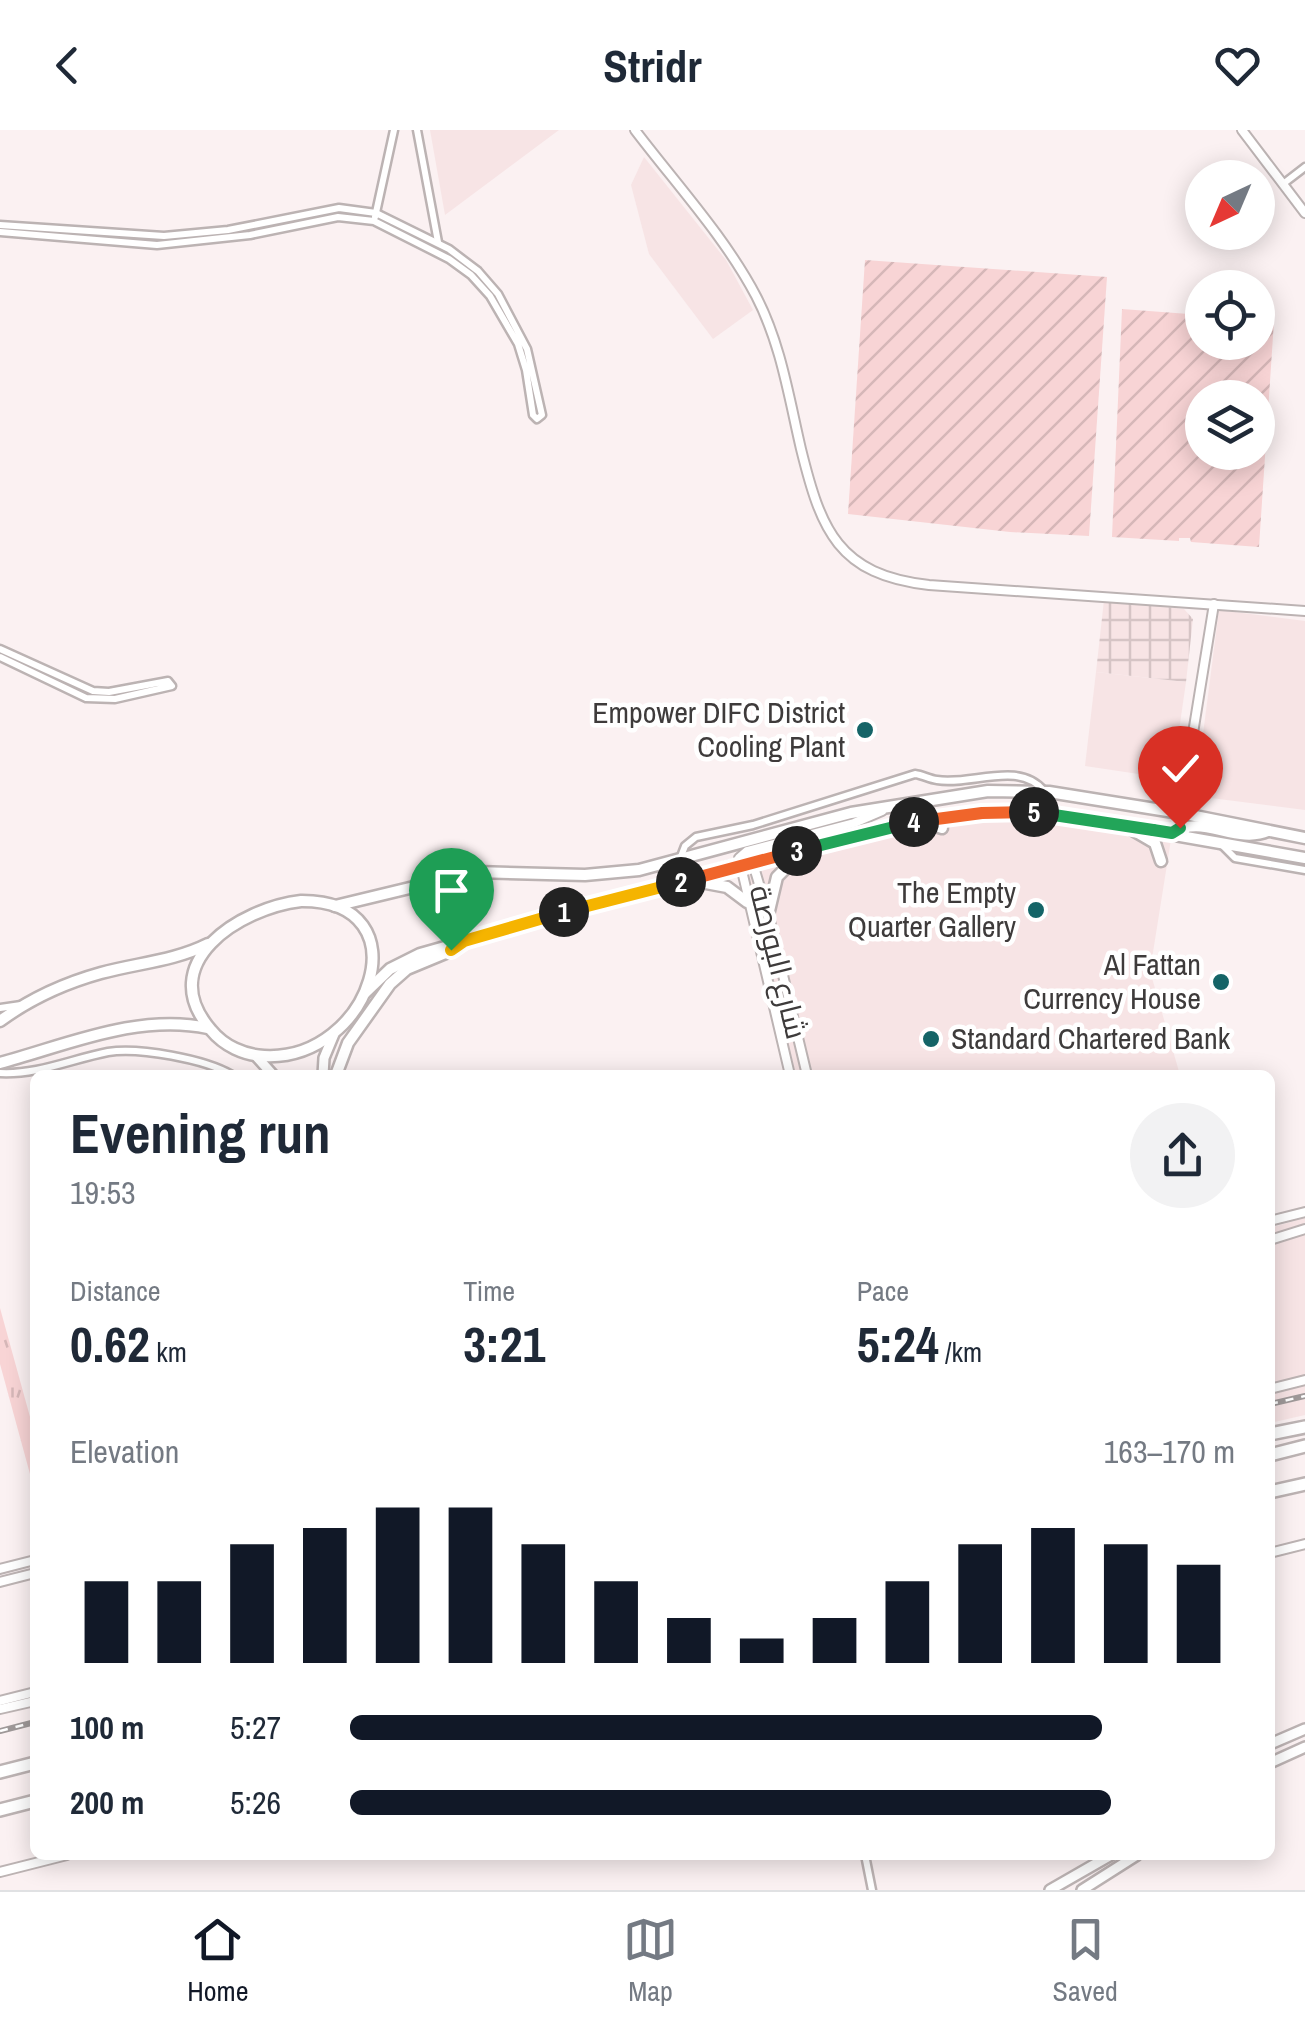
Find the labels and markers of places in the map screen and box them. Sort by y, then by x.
place label: Empower DIFC District Cooling Plant [592,692,845,766]
marker: Empower DIFC District Cooling Plant [854,719,876,741]
pin [1138,726,1223,829]
pin: 5 [1009,787,1059,837]
pin: 4 [889,797,939,847]
pin: 3 [772,826,822,876]
pin [409,848,494,951]
pin: 2 [656,857,706,907]
place label: The Empty Quarter Gallery [848,872,1017,946]
pin: 1 [539,887,589,937]
marker: The Empty Quarter Gallery [1025,899,1047,921]
place label: Al Fattan Currency House [1023,944,1201,1018]
marker: Al Fattan Currency House [1210,971,1232,993]
place label: Standard Chartered Bank [951,1018,1231,1058]
marker: Standard Chartered Bank [920,1028,942,1050]

